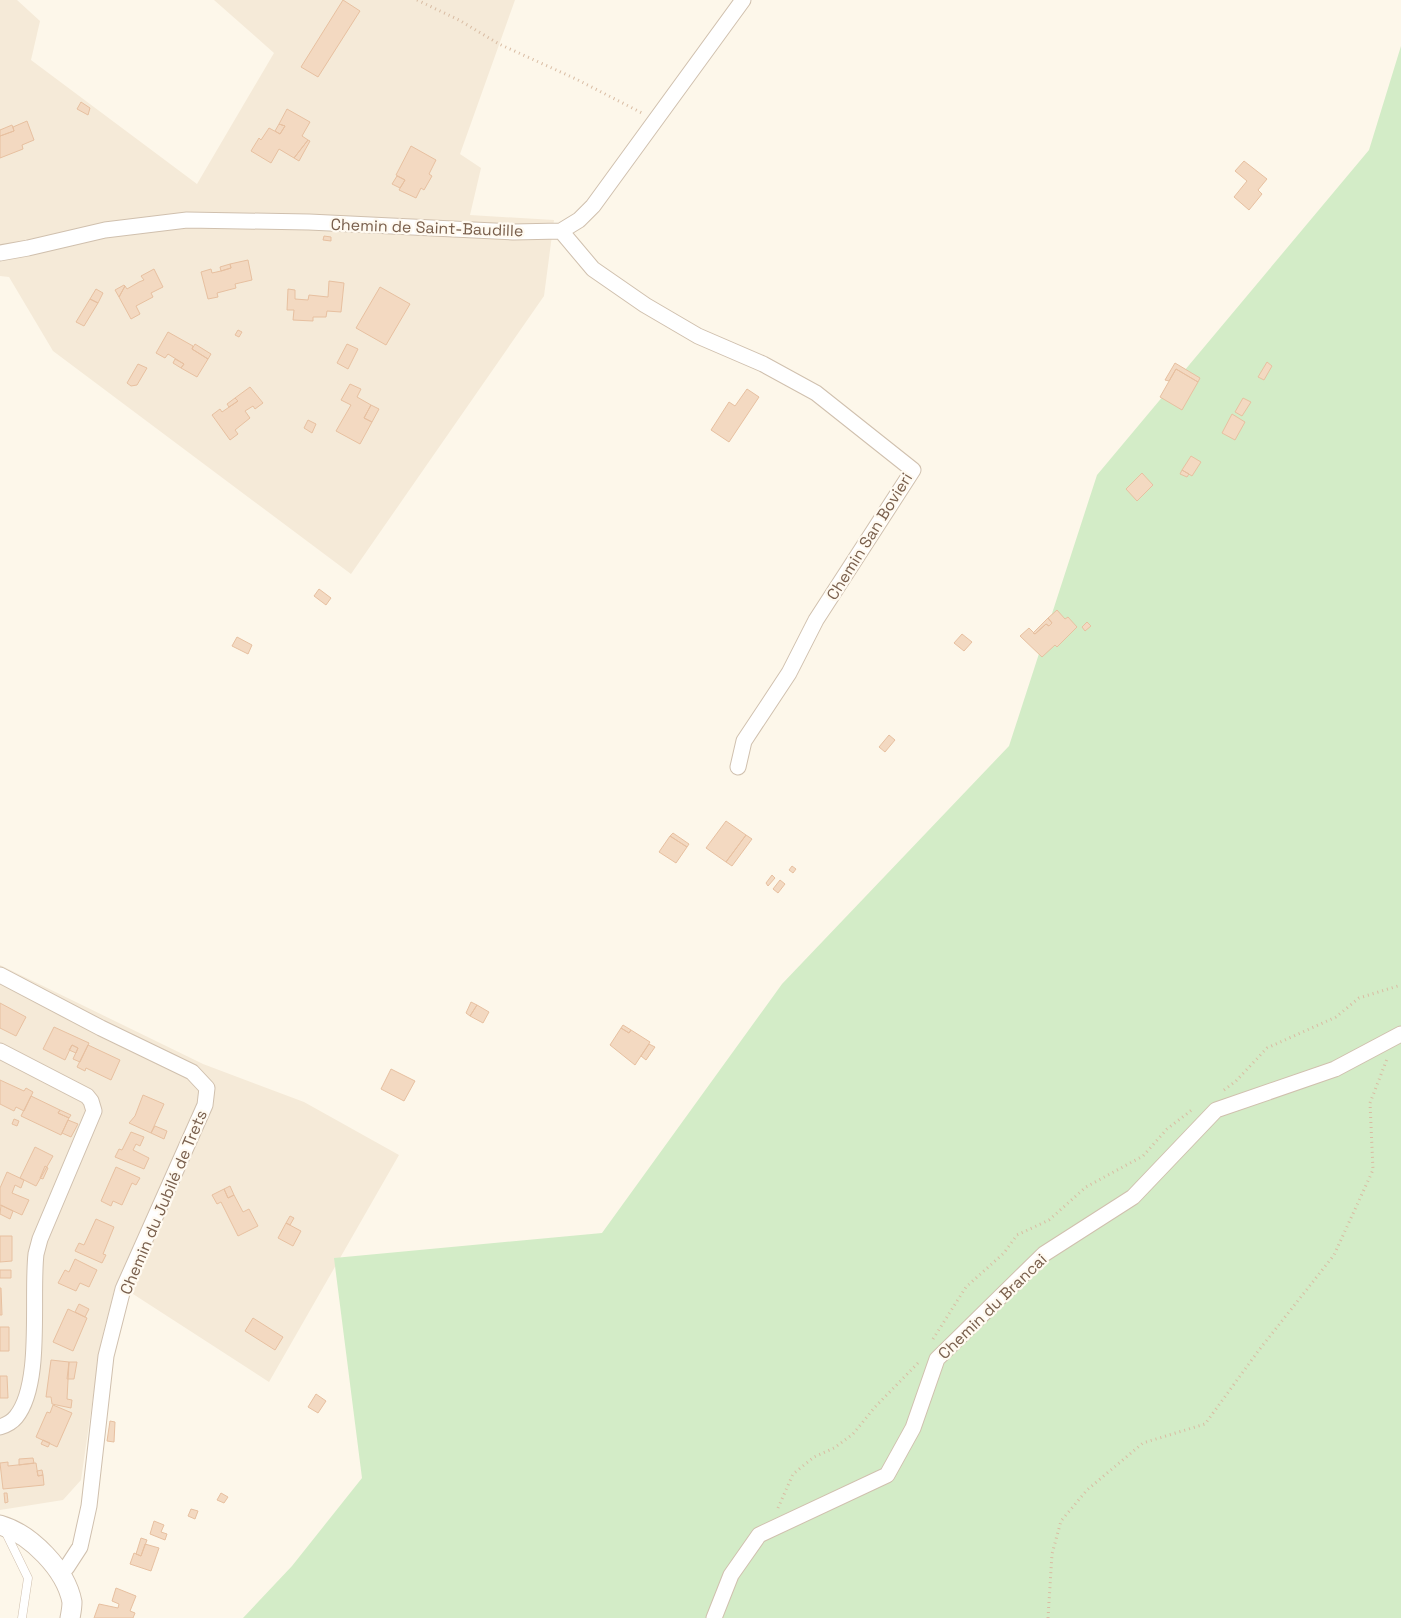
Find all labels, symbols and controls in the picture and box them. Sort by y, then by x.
street label: Chemin de Saint-Baudille [330,214,524,241]
street label: Chemin San Bovieri [822,469,917,604]
street label: Chemin du Jubilé de Trets [115,1107,212,1298]
street label: Chemin du Brancai [933,1249,1051,1364]

